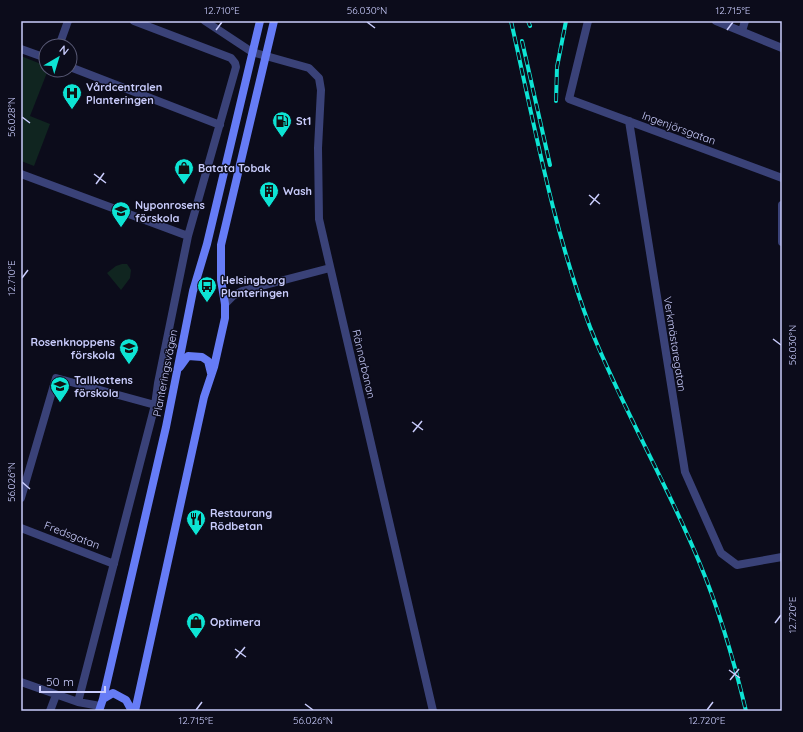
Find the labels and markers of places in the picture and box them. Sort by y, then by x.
place label: Vårdcentralen Planteringen [86,80,162,107]
hospital icon: Vårdcentralen Planteringen [61,82,83,110]
fuel station icon: St1 [271,110,293,138]
place label: St1 [296,114,311,128]
shop icon: Batata Tobak [173,157,195,185]
place label: Batata Tobak [198,161,271,175]
building icon: Wash [258,180,280,208]
place label: Wash [283,184,312,198]
place label: Nyponrosens förskola [135,198,205,225]
school or university icon: Nyponrosens förskola [110,200,132,228]
place label: Helsingborg Planteringen [221,273,289,300]
bus stop icon: Helsingborg Planteringen [196,275,218,303]
place label: Rosenknoppens förskola [30,335,115,362]
school or university icon: Rosenknoppens förskola [118,337,140,365]
place label: Tallkottens förskola [74,373,133,400]
school or university icon: Tallkottens förskola [49,375,71,403]
place label: Restaurang Rödbetan [210,506,272,533]
restaurant icon: Restaurang Rödbetan [185,508,207,536]
shop icon: Optimera [185,611,207,639]
place label: Optimera [210,615,261,629]

